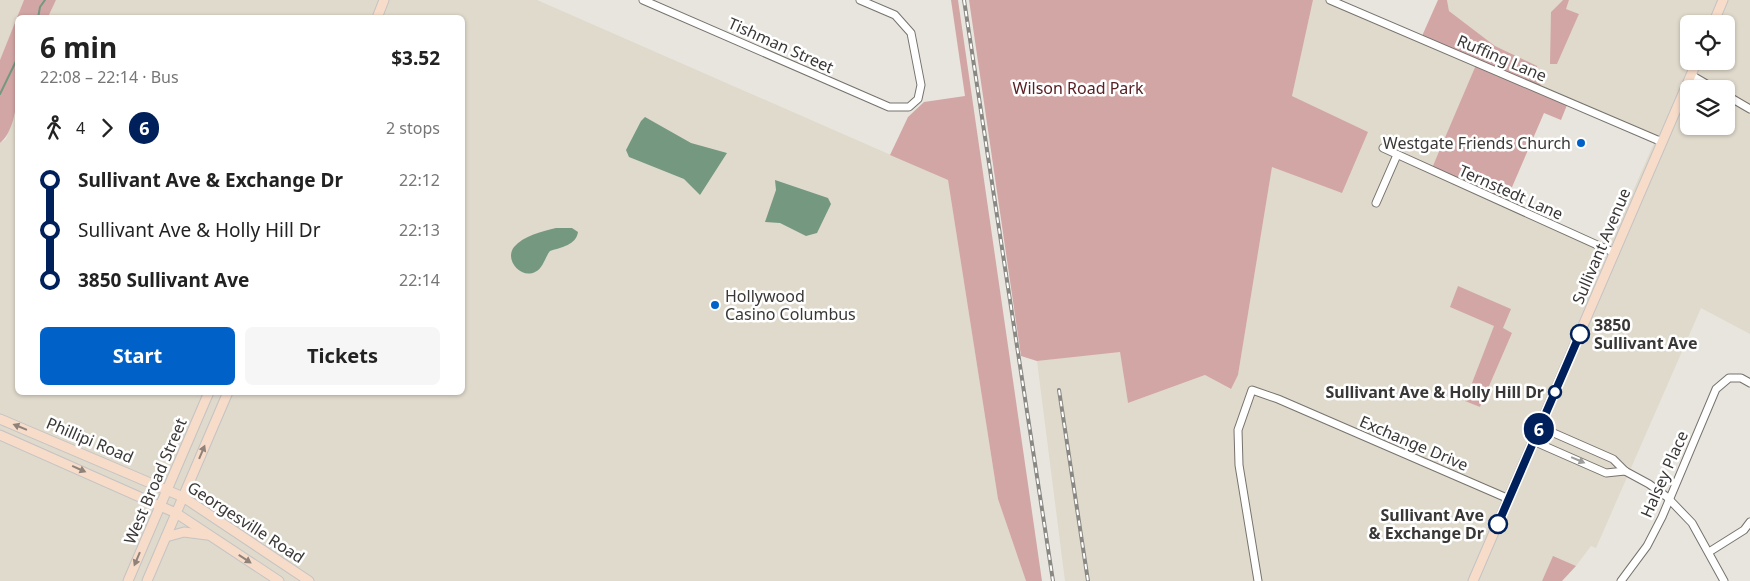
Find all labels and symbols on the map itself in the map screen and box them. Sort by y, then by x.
street label: Tishman Street [725,12,837,78]
street label: Ruffing Lane [1454,29,1550,87]
park label: Wilson Road Park [1013,77,1144,99]
place label: Westgate Friends Church [1383,132,1571,154]
marker: Westgate Friends Church [1575,137,1587,149]
street label: Ternstedt Lane [1455,159,1567,225]
street label: Sullivant Avenue [1567,185,1635,307]
place label: Hollywood Casino Columbus [725,285,856,325]
marker: Hollywood Casino Columbus [709,299,721,311]
place label: 3850 Sullivant Ave [1594,314,1698,354]
marker: 3850 Sullivant Ave [1570,324,1590,344]
place label: Sullivant Ave & Holly Hill Dr [1326,381,1544,403]
marker: Sullivant Ave & Holly Hill Dr [1548,385,1562,399]
street label: Exchange Drive [1356,410,1472,476]
street label: Phillipi Road [43,412,137,468]
line badge: 6 [1523,413,1555,445]
street label: West Broad Street [118,414,192,548]
one-way arrow [13,423,27,431]
street label: Halsey Place [1635,427,1693,521]
one-way arrow [198,445,206,459]
one-way arrow [1571,457,1585,465]
one-way arrow [72,466,86,474]
street label: Georgesville Road [183,476,309,568]
place label: Sullivant Ave & Exchange Dr [1369,504,1484,544]
marker: Sullivant Ave & Exchange Dr [1488,514,1508,534]
one-way arrow [133,552,141,566]
one-way arrow [238,554,252,563]

